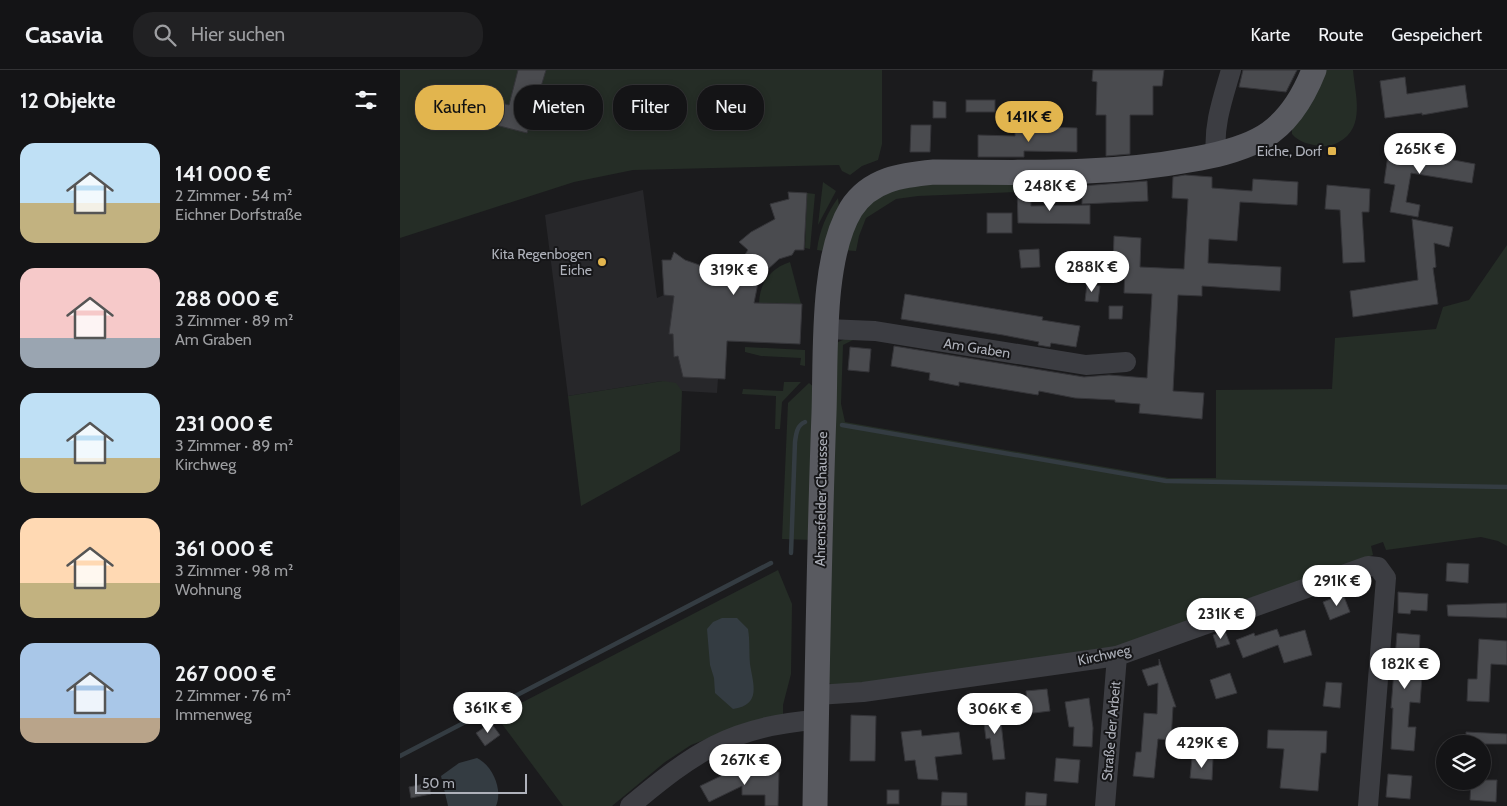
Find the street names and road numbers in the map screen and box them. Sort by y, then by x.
street label: Am Graben [942,334,1012,362]
street label: Ahrensfelder Chaussee [811,431,831,567]
street label: Kirchweg [1076,640,1133,669]
street label: Straße der Arbeit [1098,680,1124,782]

